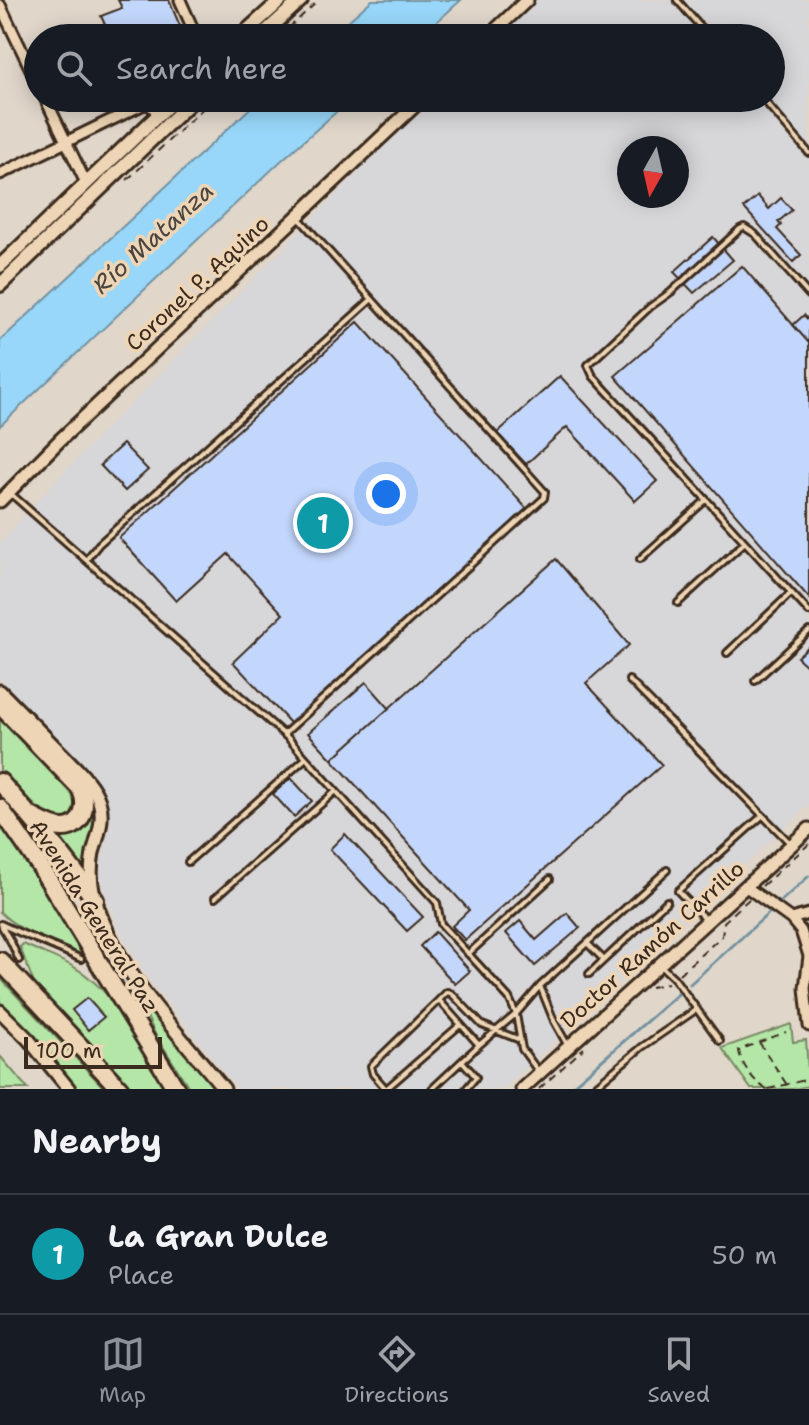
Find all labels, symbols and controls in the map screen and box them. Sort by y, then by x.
search box [24,24,785,112]
icon: search [52,46,96,90]
text: Search here [116,48,287,89]
north arrow [617,136,689,208]
water label: Río Matanza [86,175,220,301]
street label: Coronel P. Aquino [120,209,275,357]
your location [366,474,406,514]
pin: 1 [297,493,349,553]
street label: Avenida General Paz [23,814,166,1019]
street label: Doctor Ramón Carrillo [554,854,750,1035]
scale bar [24,1033,162,1069]
text: 100 m [36,1036,102,1065]
text: Nearby [32,1118,162,1164]
text: La Gran Dulce [108,1216,329,1257]
text: 1 [52,1237,64,1272]
text: 50 m [712,1237,777,1272]
text: Place [108,1257,174,1292]
tab: Map [99,1332,146,1409]
tab: Directions [344,1332,449,1409]
tab: Saved [647,1332,710,1409]

